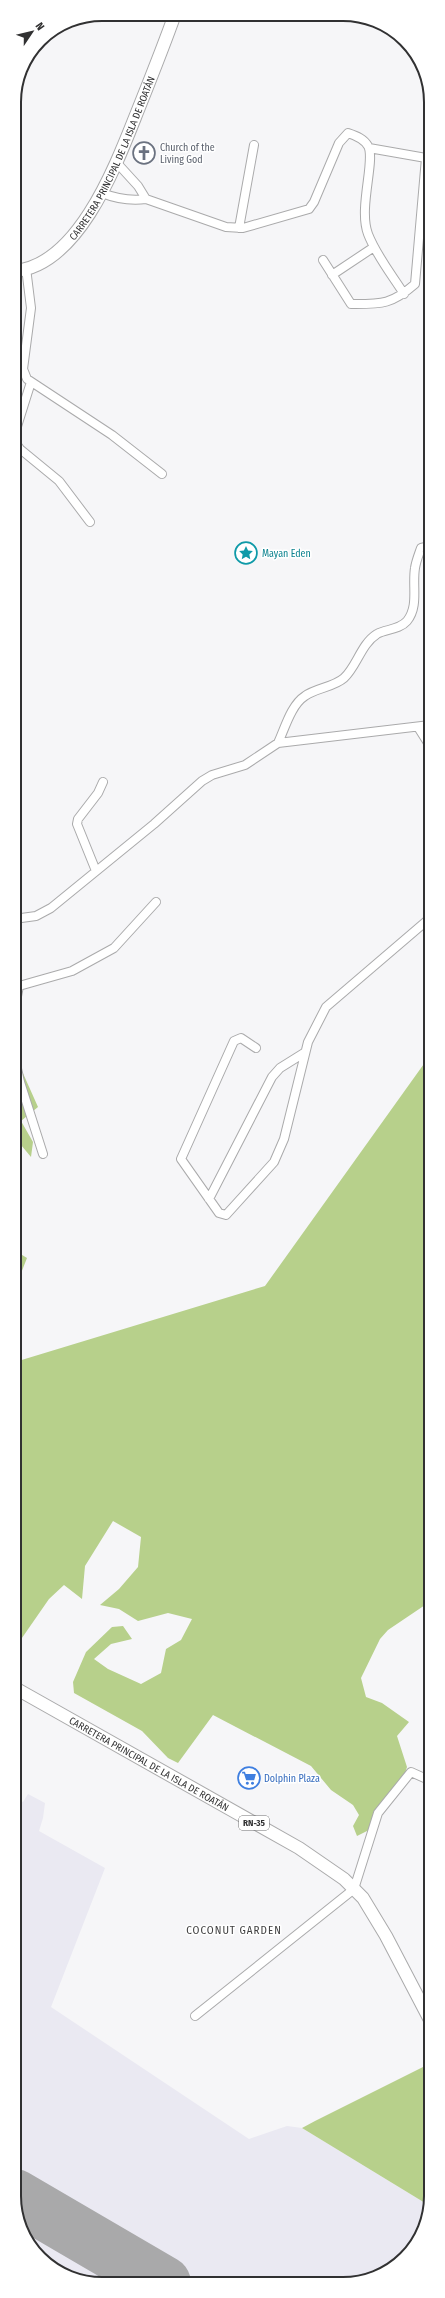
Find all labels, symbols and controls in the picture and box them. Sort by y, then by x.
north arrow [12,12,52,52]
text: N [33,20,47,33]
street label: CARRETERA PRINCIPAL DE LA ISLA DE ROATÁN [67,75,158,243]
church icon: Church of the Living God [131,140,157,166]
place label: Church of the Living God [160,142,215,166]
place icon: Mayan Eden [233,540,259,566]
place label: Mayan Eden [262,548,311,560]
street label: CARRETERA PRINCIPAL DE LA ISLA DE ROATÁN [67,1715,231,1814]
supermarket icon: Dolphin Plaza [236,1765,262,1791]
place label: Dolphin Plaza [264,1773,320,1785]
road number: RN-35 [239,1816,269,1830]
district label: COCONUT GARDEN [186,1924,282,1937]

